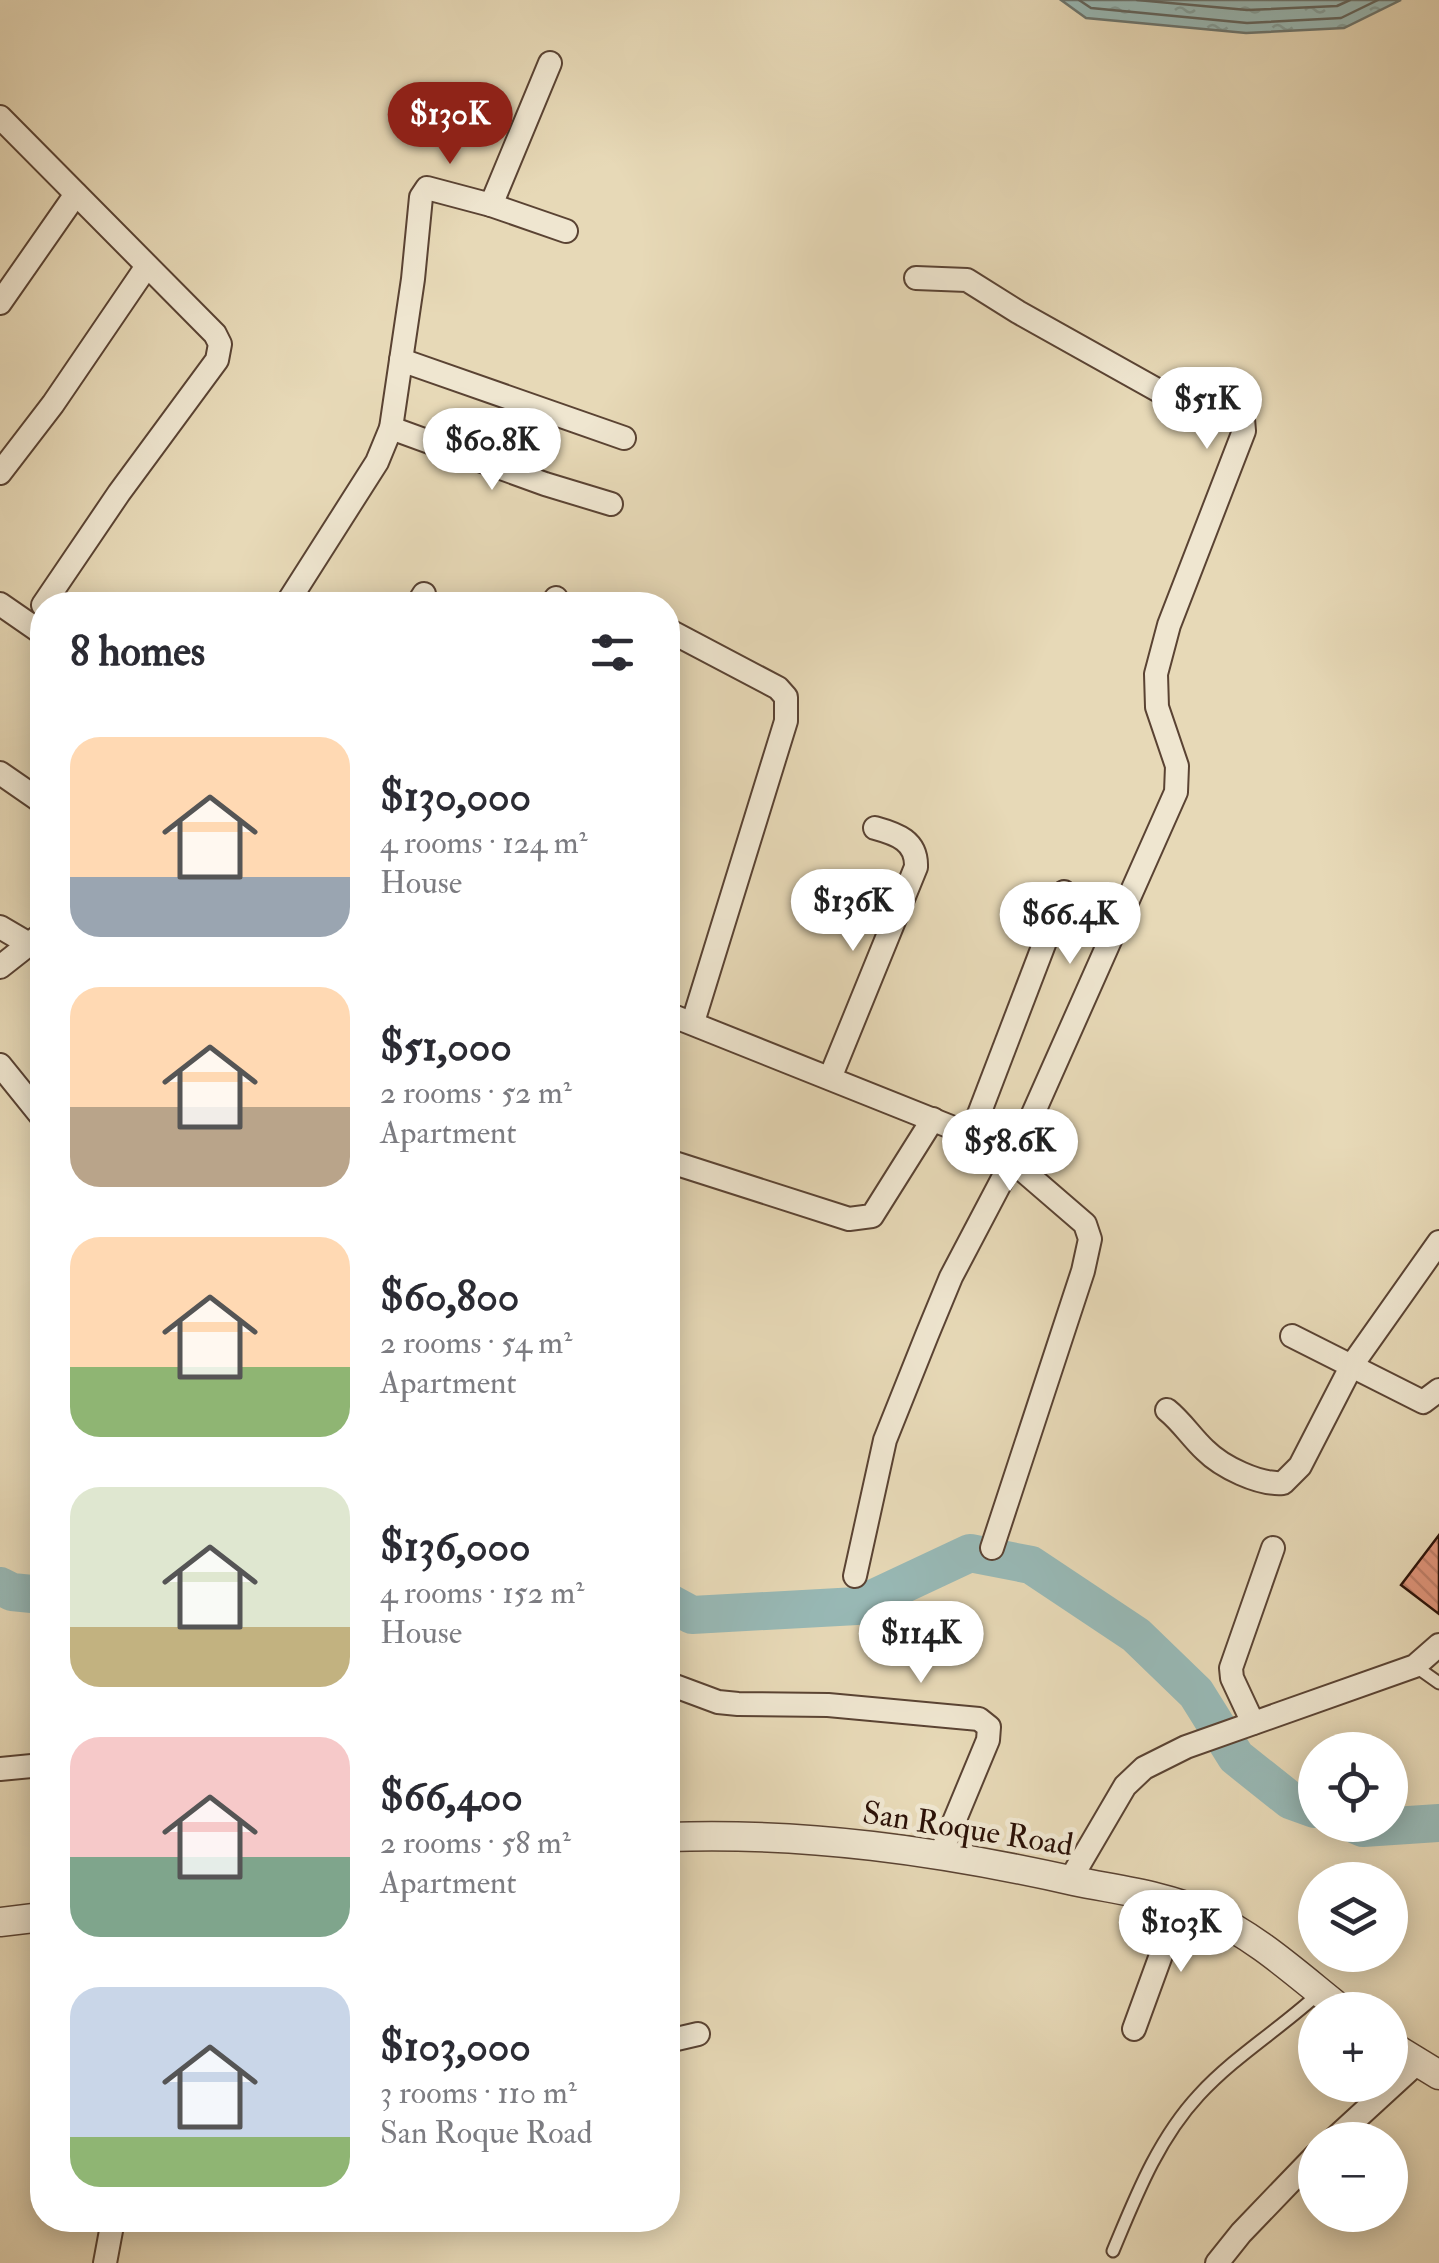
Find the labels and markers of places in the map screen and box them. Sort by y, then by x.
pin: $130K [380,82,520,167]
pin: $51K [1148,367,1266,452]
pin: $60.8K [411,408,573,493]
pin: $136K [783,869,923,954]
pin: $66.4K [989,882,1151,967]
pin: $58.6K [929,1109,1091,1194]
pin: $114K [851,1601,991,1686]
pin: $103K [1111,1890,1251,1975]

